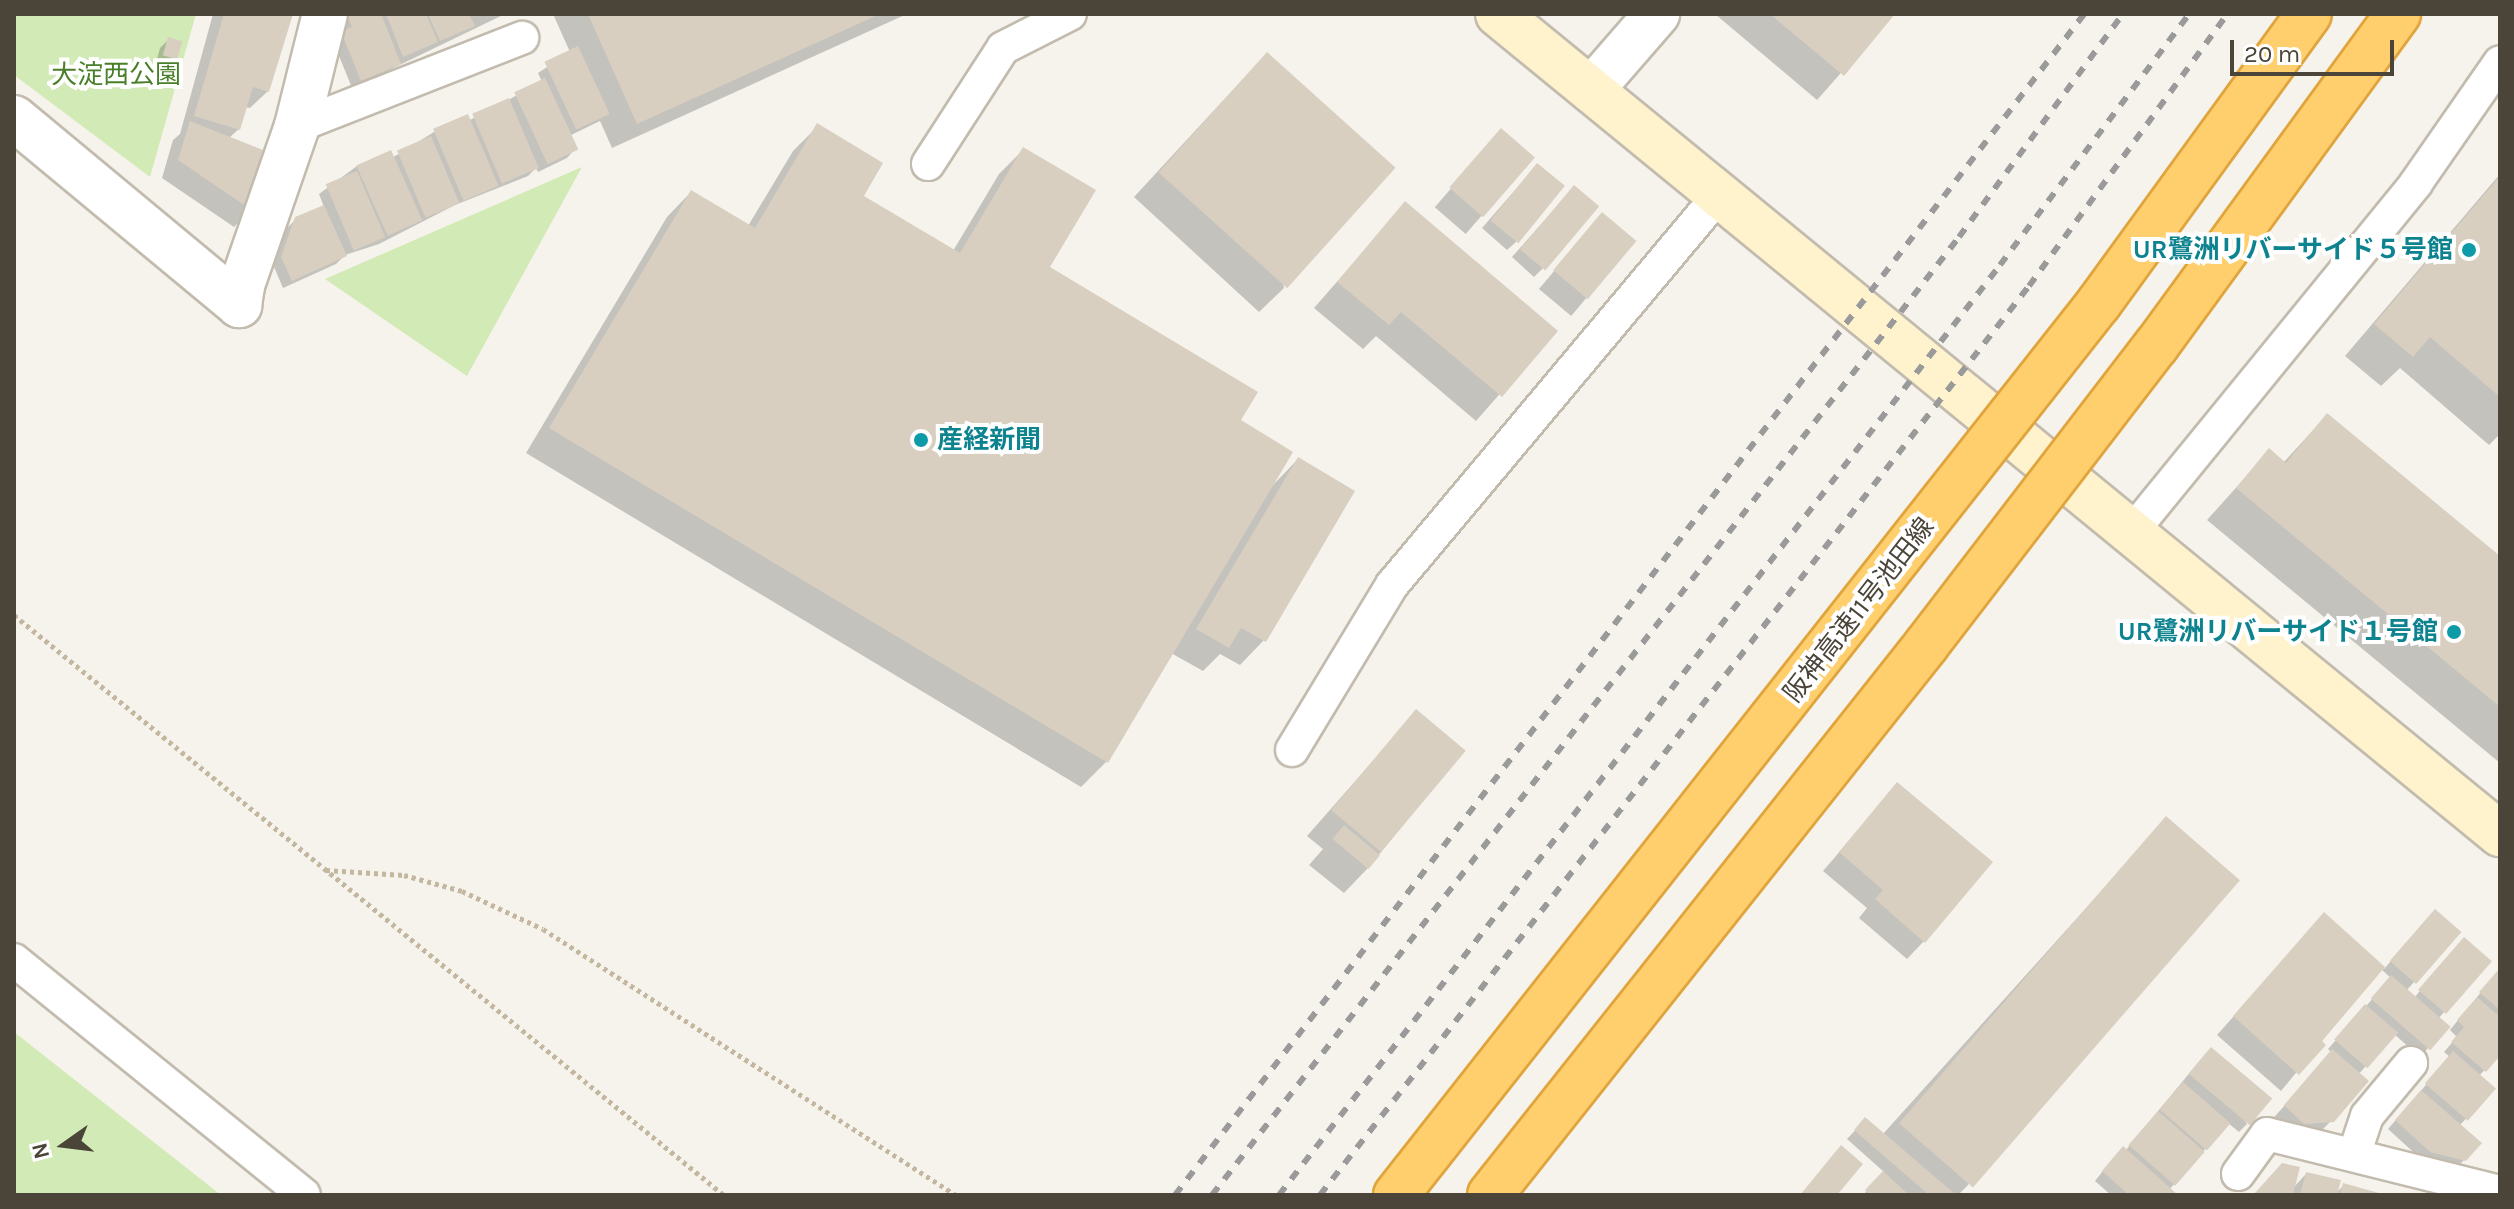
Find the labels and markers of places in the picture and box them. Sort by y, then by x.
place label: UR鷺洲リバーサイド５号館 [2132,234,2453,266]
marker: UR鷺洲リバーサイド５号館 [2460,241,2478,259]
place label: 産経新聞 [937,424,1041,456]
marker: 産経新聞 [912,431,930,449]
place label: UR鷺洲リバーサイド１号館 [2117,616,2438,648]
marker: UR鷺洲リバーサイド１号館 [2445,623,2463,641]

